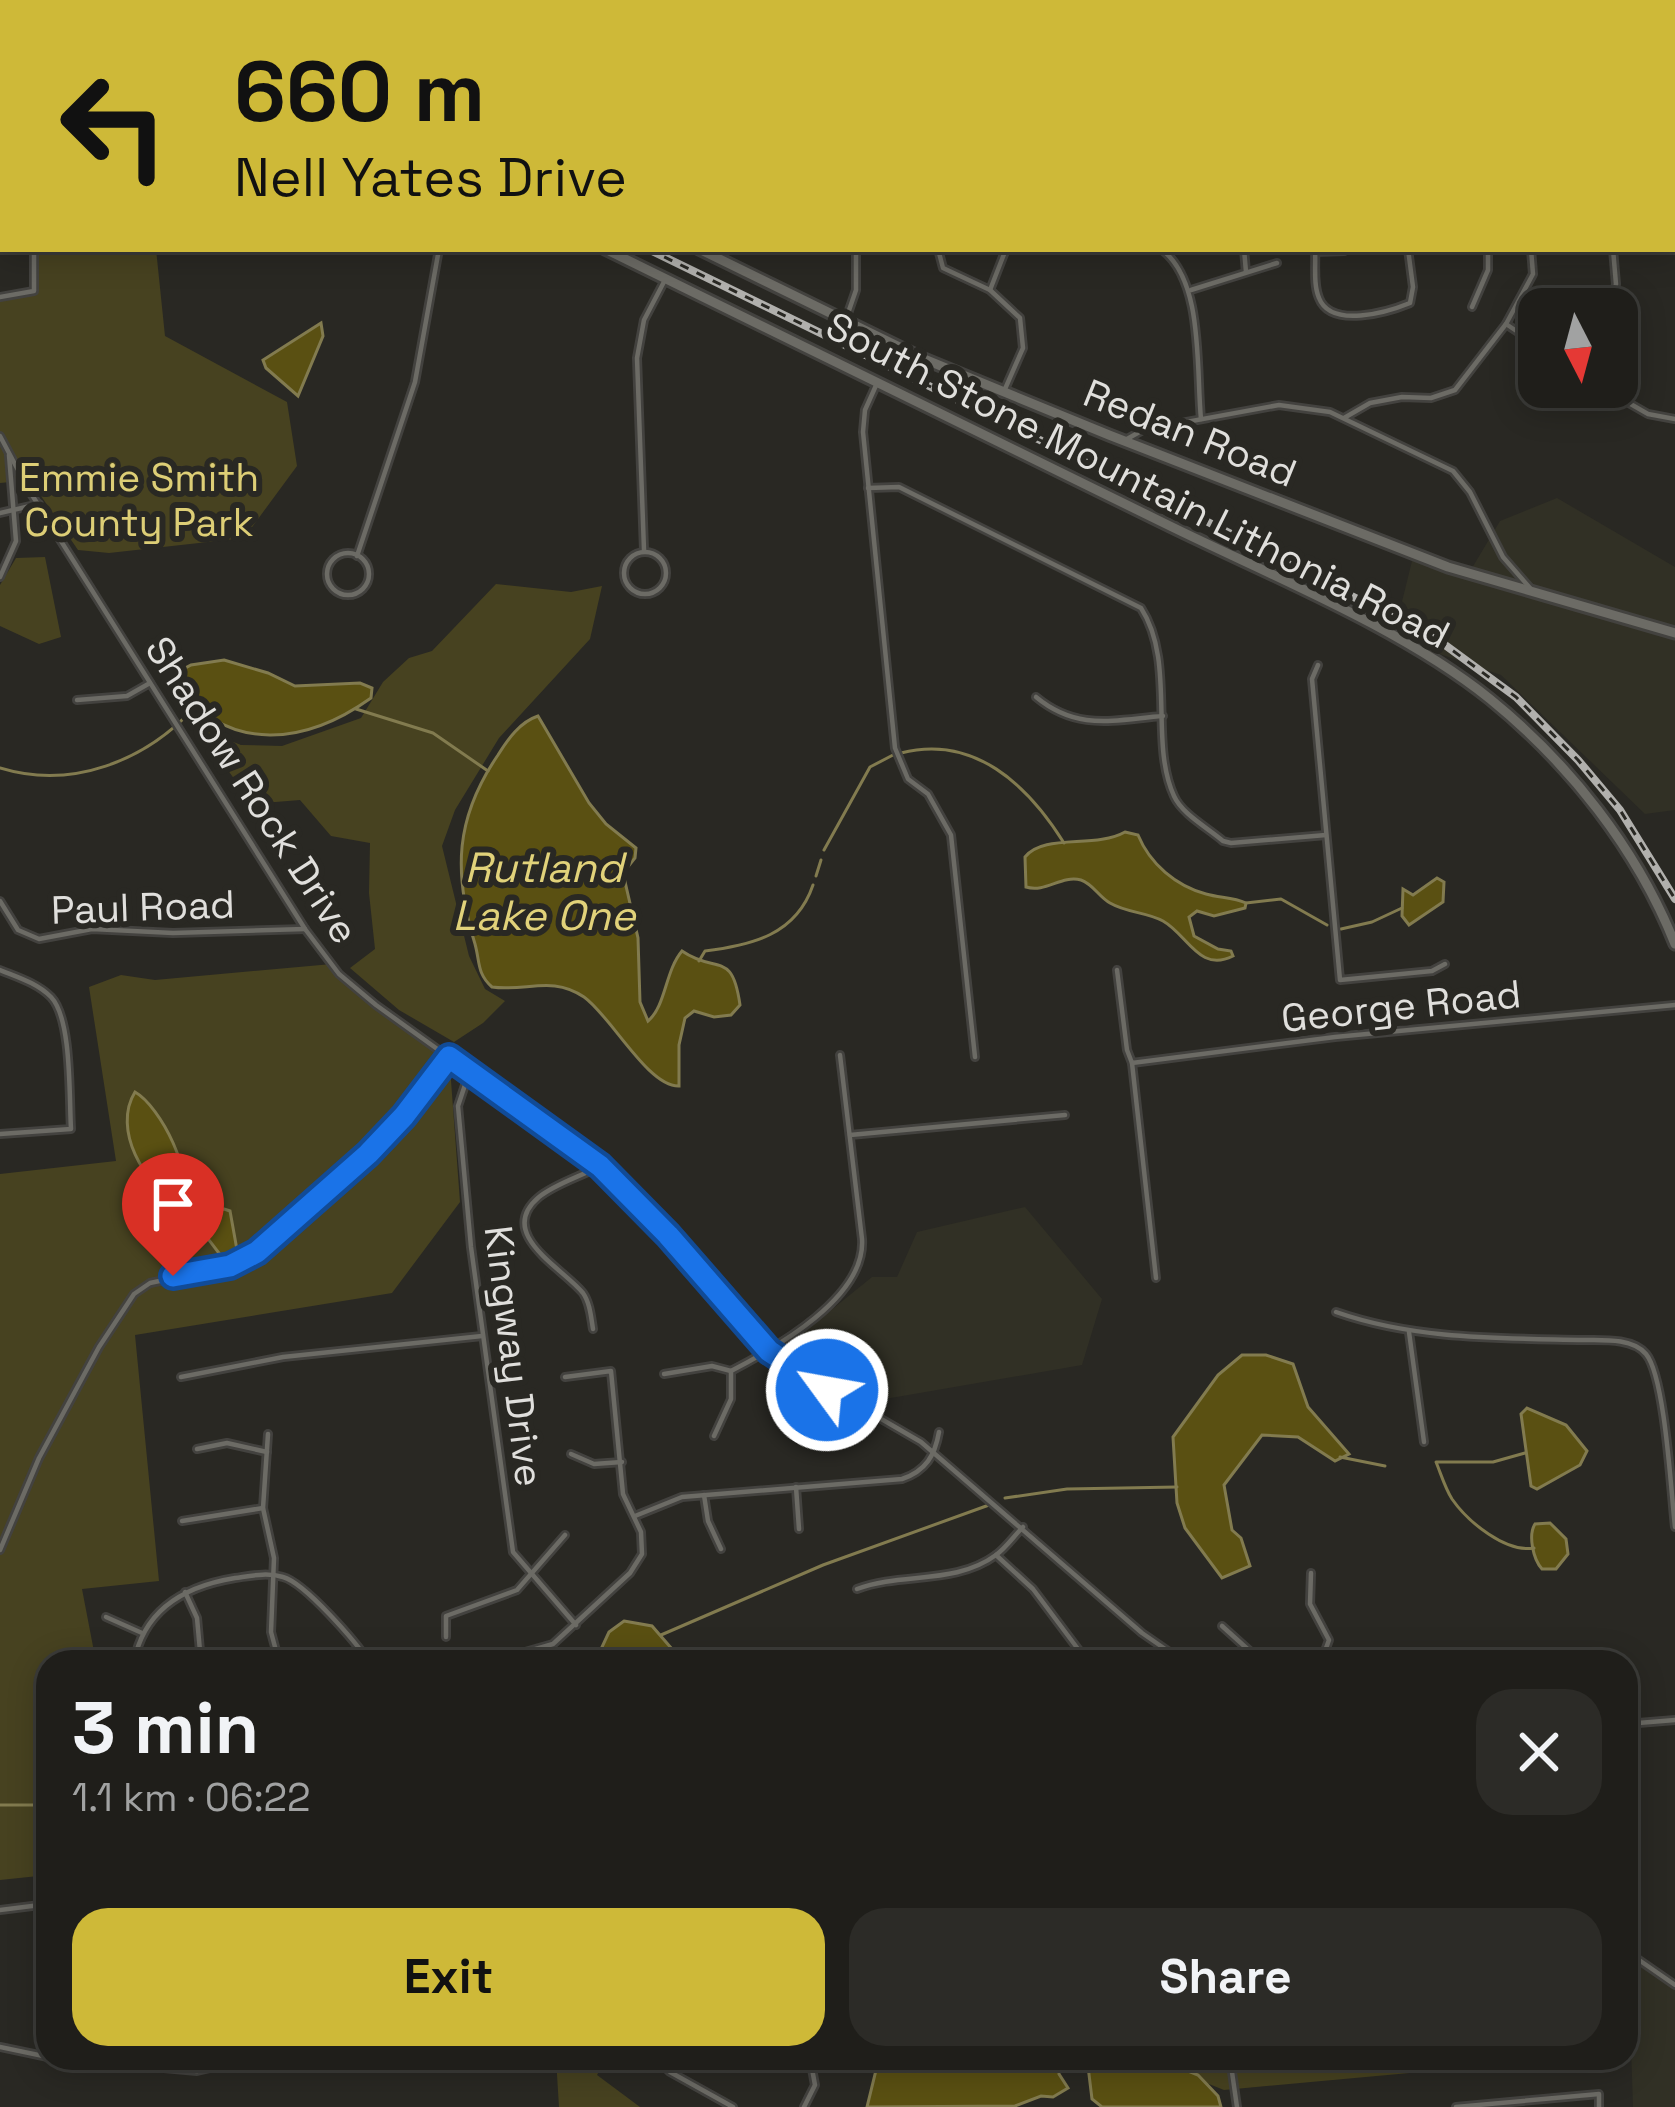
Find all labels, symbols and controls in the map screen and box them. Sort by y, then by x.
text: 660 m [234,38,485,146]
icon: left [36,48,192,204]
text: Nell Yates Drive [234,143,627,212]
north arrow [1518,288,1638,408]
map controls [1518,288,1638,408]
street label: South Stone Mountain Lithonia Road [818,301,1458,659]
street label: Redan Road [1077,368,1303,498]
park label: Emmie Smith County Park [19,453,259,547]
street label: Shadow Rock Drive [134,627,370,953]
water label: Rutland Lake One [453,841,638,942]
street label: Paul Road [50,879,236,935]
street label: George Road [1279,969,1523,1043]
pin [122,1153,224,1276]
icon: arrive [140,1171,206,1237]
street label: Kingway Drive [474,1223,554,1489]
position arrow [764,1327,890,1453]
text: 3 min [72,1682,259,1774]
button: close [1476,1689,1602,1815]
text: 1.1 km · 06:22 [72,1773,311,1822]
button: Exit [72,1908,825,2046]
button: Share [849,1908,1602,2046]

